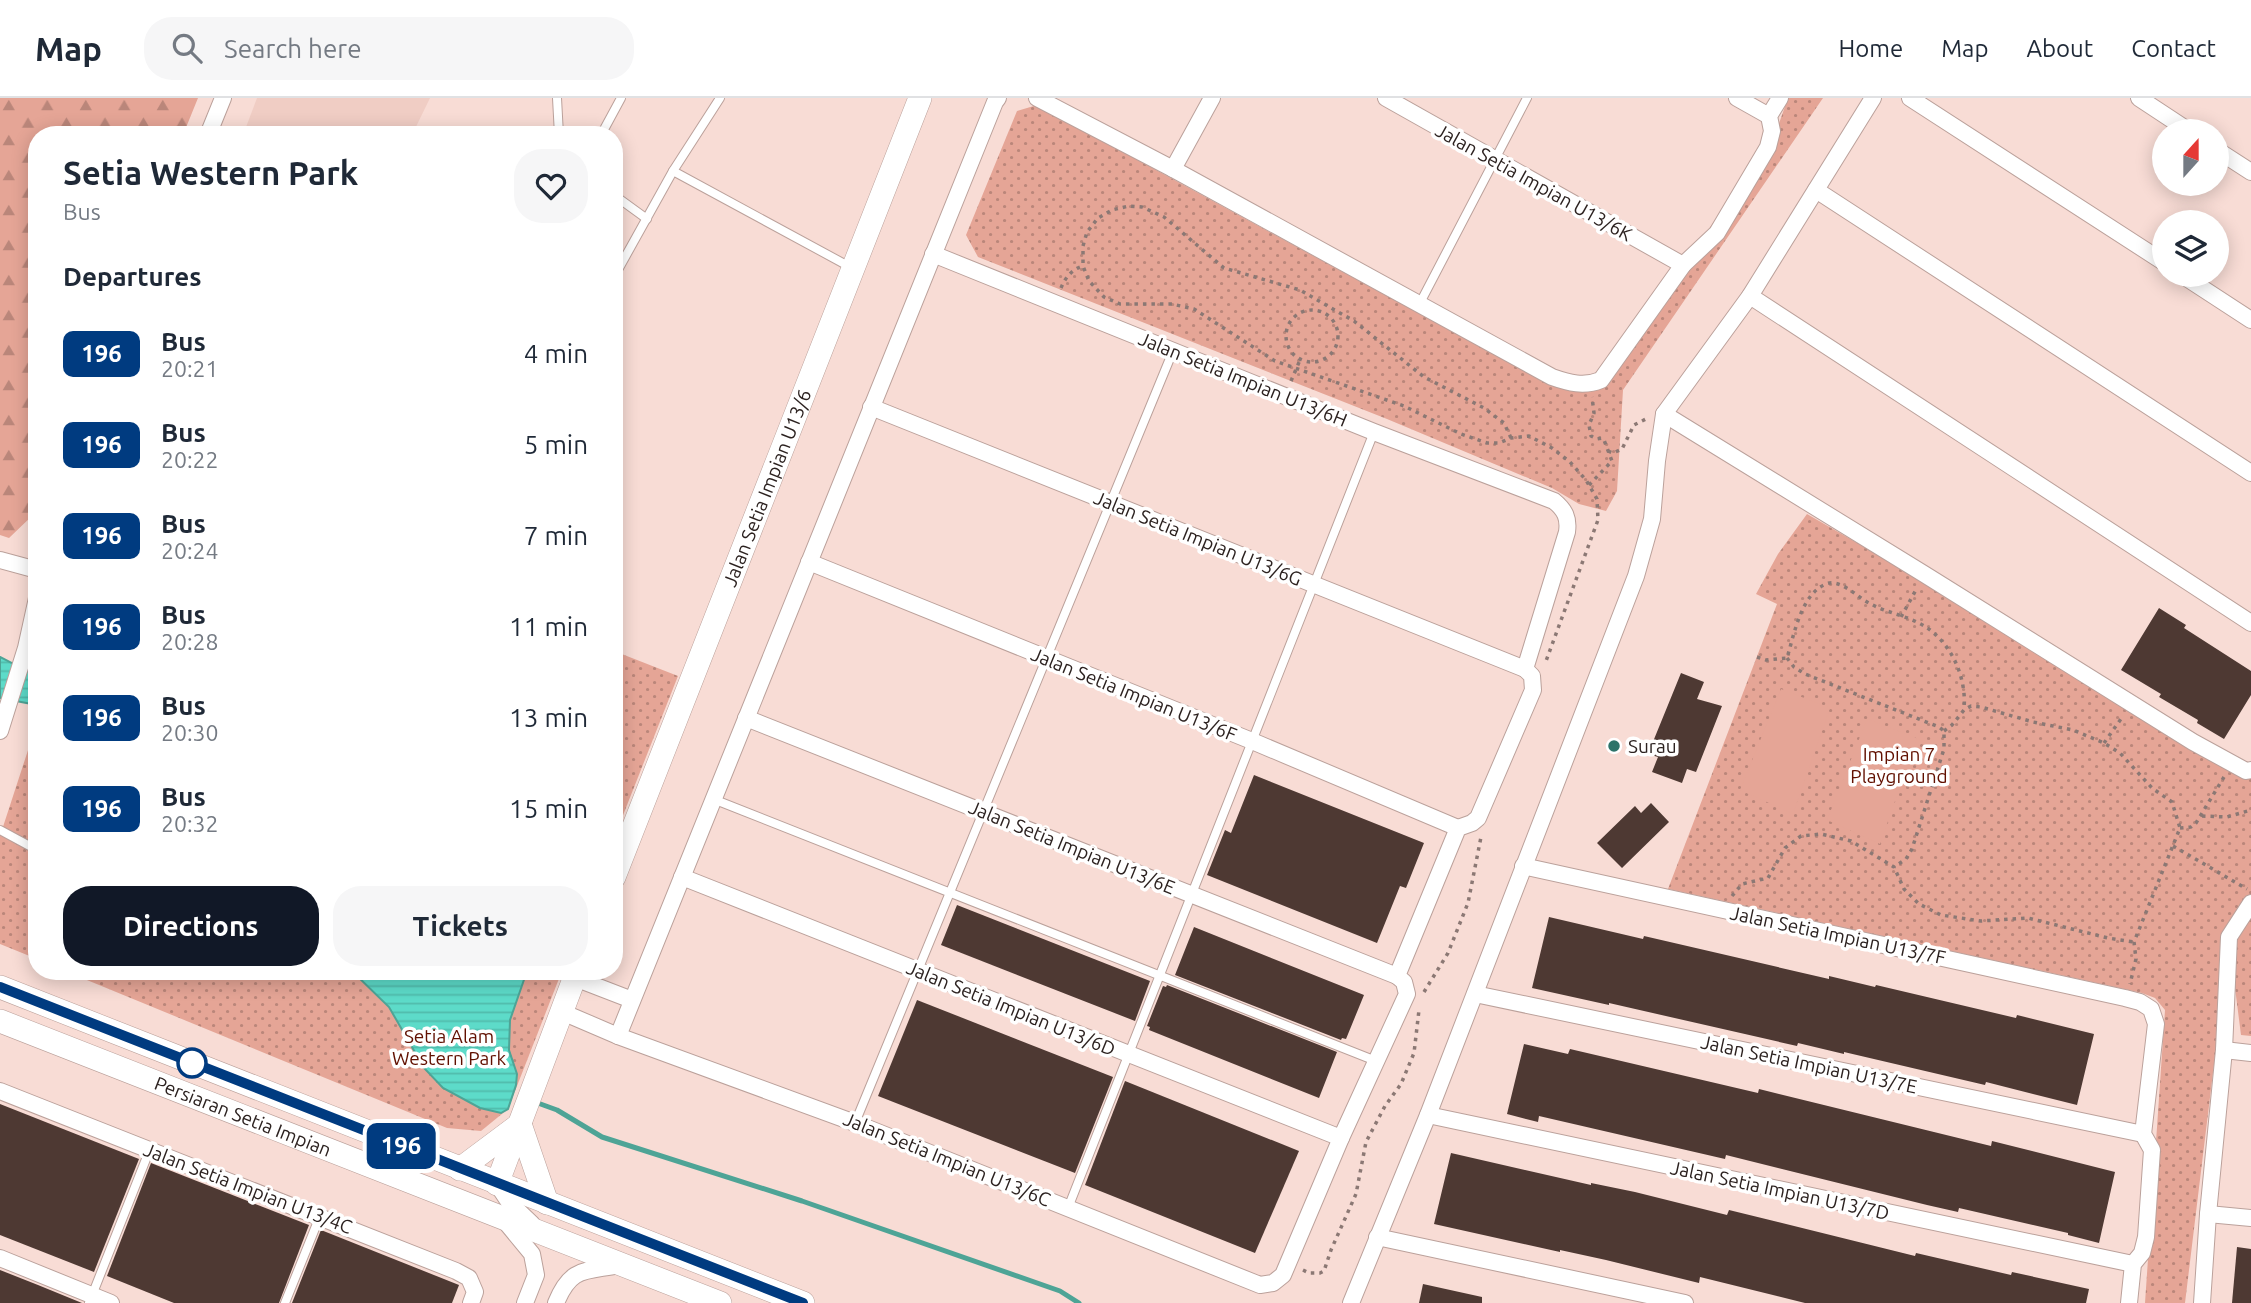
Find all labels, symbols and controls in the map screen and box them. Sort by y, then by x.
search box [144,17,634,80]
icon: search [168,29,206,67]
text: Map [35,30,102,67]
text: Search here [224,34,362,63]
text: Home [1838,35,1903,62]
text: Map [1941,35,1988,62]
text: About [2026,35,2093,62]
text: Contact [2131,35,2216,62]
street label: Jalan Setia Impian U13/6K [1432,119,1637,245]
north arrow [2152,119,2230,196]
map controls [2152,119,2229,287]
button: heart [514,149,588,223]
text: Setia Western Park [63,154,358,191]
text: Bus [63,199,101,224]
button: layers [2152,210,2229,287]
text: Departures [63,262,201,291]
text: Bus [161,327,206,356]
street label: Jalan Setia Impian U13/6H [1135,327,1351,431]
text: 4 min [524,339,588,368]
text: 196 [81,340,122,367]
text: 20:21 [161,356,219,381]
street label: Jalan Setia Impian U13/6 [718,386,815,590]
text: Bus [161,418,206,447]
text: 5 min [524,430,588,459]
text: 196 [81,431,122,458]
text: 20:22 [161,447,219,472]
street label: Jalan Setia Impian U13/6G [1091,486,1305,590]
text: Bus [161,509,206,538]
text: 7 min [524,521,588,550]
text: 196 [81,522,122,549]
text: 20:24 [161,538,219,563]
text: Bus [161,600,206,629]
text: 11 min [509,612,588,641]
text: 196 [81,613,122,640]
text: 20:28 [161,629,219,654]
street label: Jalan Setia Impian U13/6F [1028,643,1240,745]
text: Bus [161,691,206,720]
text: 13 min [509,703,588,732]
text: 196 [81,704,122,731]
text: 20:30 [161,720,219,745]
place label: Surau [1628,735,1677,757]
marker: Surau [1606,738,1622,754]
park label: Impian 7 Playground [1850,743,1948,787]
text: Bus [161,782,206,811]
text: 15 min [509,794,588,823]
text: 196 [81,795,122,822]
street label: Jalan Setia Impian U13/6E [966,796,1178,898]
text: 20:32 [161,811,219,836]
button: Directions [63,886,319,966]
button: Tickets [333,886,588,966]
street label: Jalan Setia Impian U13/7F [1728,901,1948,969]
street label: Jalan Setia Impian U13/6D [903,956,1119,1060]
park label: Setia Alam Western Park [392,1025,506,1069]
street label: Jalan Setia Impian U13/7E [1699,1030,1919,1098]
unlabelled marker [177,1048,207,1078]
street label: Persiaran Setia Impian [152,1072,335,1161]
street label: Jalan Setia Impian U13/6C [840,1107,1054,1211]
line badge: 196 [361,1123,441,1169]
text: 196 [381,1132,421,1159]
street label: Jalan Setia Impian U13/4C [141,1138,356,1238]
street label: Jalan Setia Impian U13/7D [1669,1156,1891,1224]

